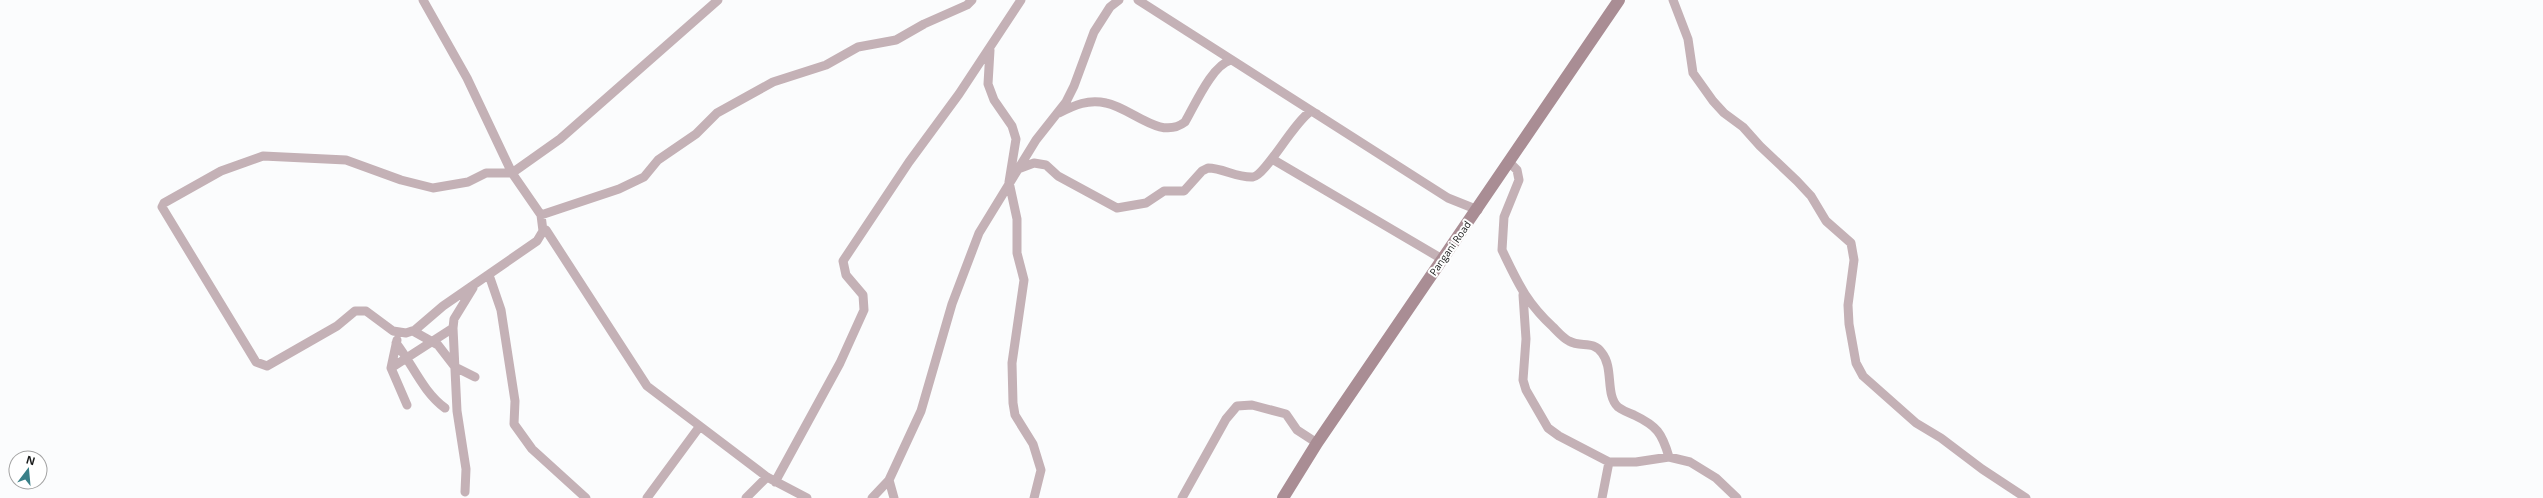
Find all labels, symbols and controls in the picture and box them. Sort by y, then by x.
street label: Pangani Road [1426,218,1474,278]
north arrow [8,450,48,490]
text: N [25,451,37,468]

